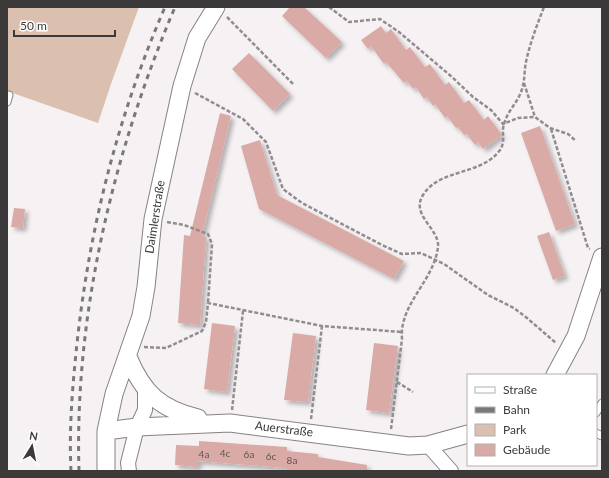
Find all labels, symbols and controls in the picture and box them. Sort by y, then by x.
scale bar [14,12,115,38]
text: 50 m [20,18,47,33]
street label: Daimlerstraße [141,179,168,255]
legend [467,374,597,466]
text: Straße [503,382,537,397]
text: Bahn [503,402,530,417]
street label: Auerstraße [254,418,314,440]
text: Park [503,422,527,437]
north arrow [12,426,52,466]
text: N [29,429,39,443]
text: Gebäude [503,442,550,457]
house number: 4c [220,447,231,459]
house number: 4a [199,448,209,460]
house number: 6a [244,448,254,460]
house number: 6c [266,450,277,462]
house number: 8a [287,454,297,466]

